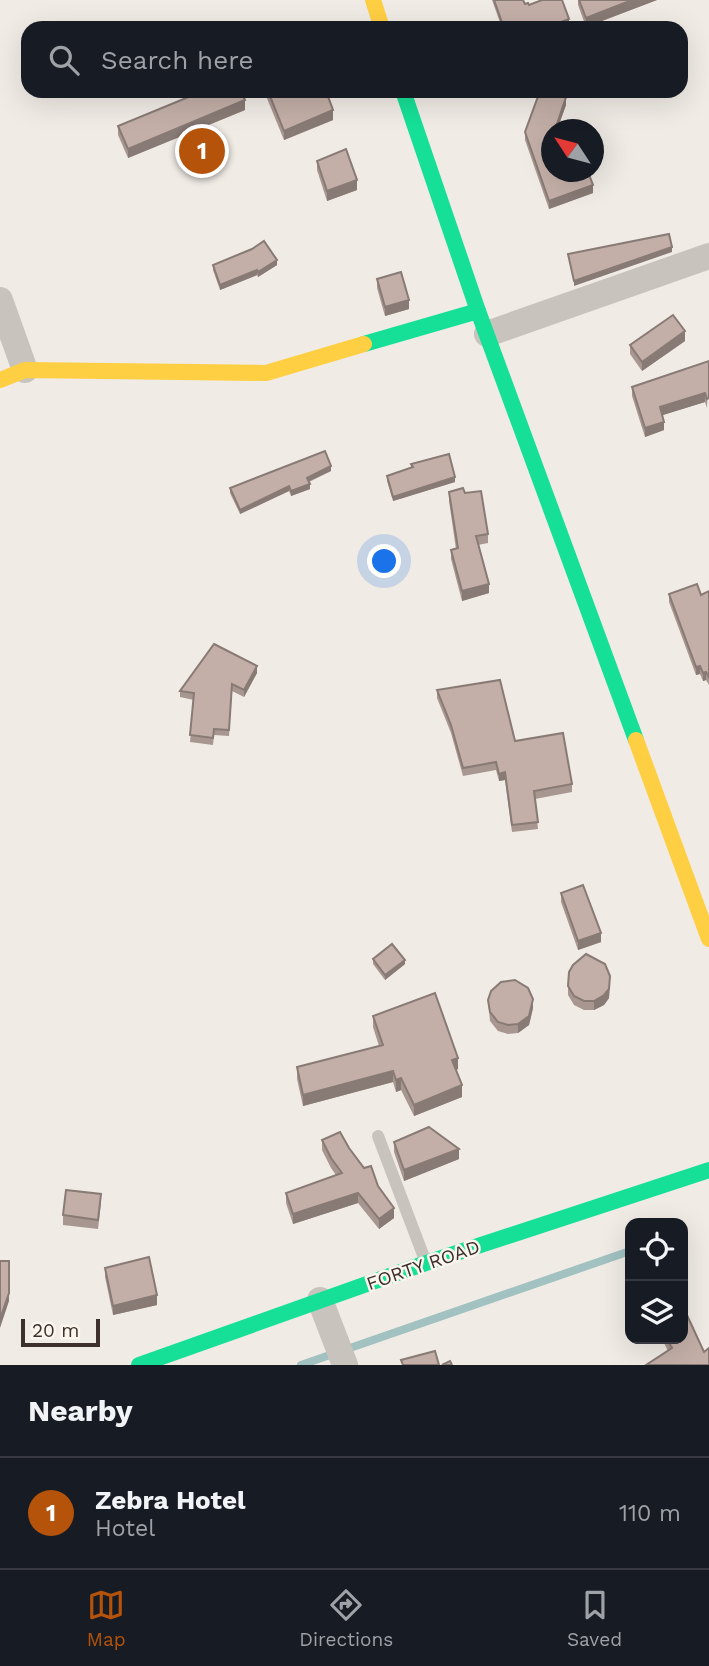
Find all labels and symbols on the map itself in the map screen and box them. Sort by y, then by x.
north arrow [541,119,604,182]
pin: 1 [179,125,225,177]
your location [367,544,401,578]
street label: FORTY ROAD [363,1235,483,1295]
scale bar [21,1316,100,1348]

